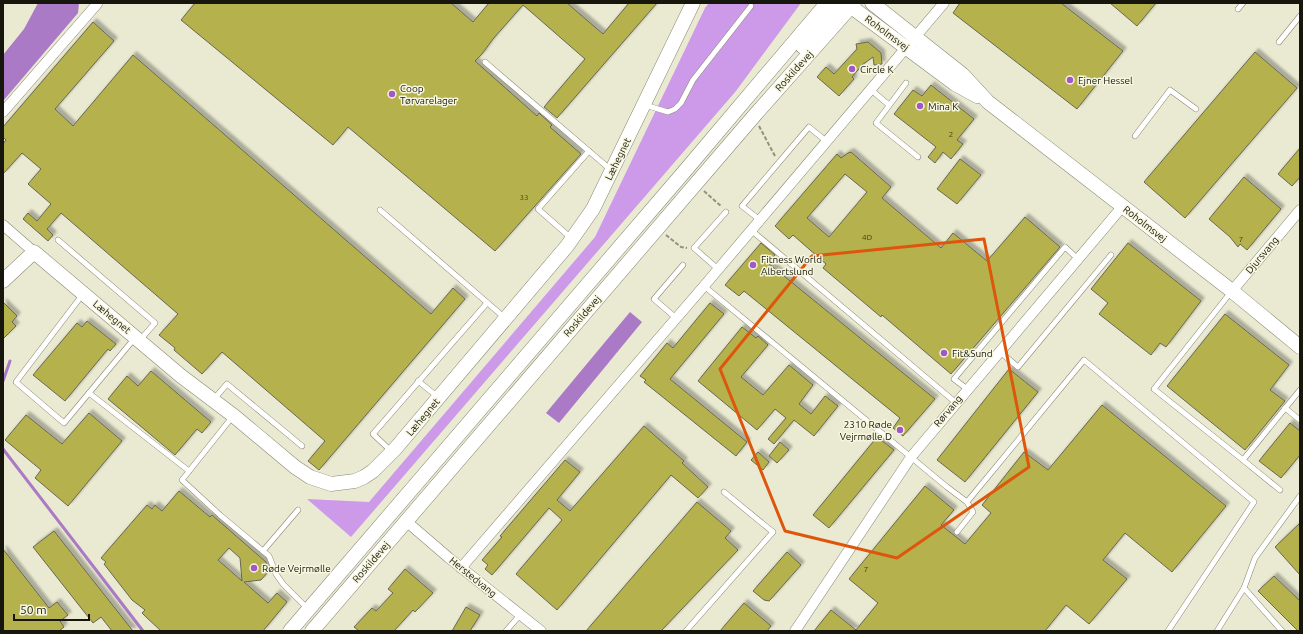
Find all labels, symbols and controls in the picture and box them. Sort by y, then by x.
street label: Roholmsvej [863,13,911,53]
street label: Roskildevej [773,48,815,94]
marker: Circle K [847,64,857,74]
place label: Circle K [860,64,894,75]
marker: Ejner Hessel [1065,75,1075,85]
place label: Ejner Hessel [1078,75,1133,86]
place label: Coop Tørvarelager [400,83,457,106]
marker: Coop Tørvarelager [387,89,397,99]
marker: Mina K [915,101,925,111]
place label: Mina K [928,101,958,112]
house number: 2 [949,130,953,139]
street label: Læhegnet [603,136,633,182]
house number: 33 [519,193,529,202]
street label: Roholmsvej [1121,204,1169,244]
house number: 4D [862,233,872,242]
street label: Djursvang [1243,234,1281,276]
house number: 7 [1239,235,1243,244]
place label: Fitness World Albertslund [761,254,822,277]
marker: Fitness World Albertslund [748,260,758,270]
street label: Roskildevej [561,293,603,339]
street label: Læhegnet [91,298,133,336]
marker: Fit&Sund [939,348,949,358]
place label: Fit&Sund [952,348,993,359]
street label: Rørvang [932,393,964,429]
street label: Læhegnet [404,396,442,438]
place label: 2310 Røde Vejrmølle D [840,419,892,442]
marker: 2310 Røde Vejrmølle D [895,425,905,435]
street label: Roskildevej [350,539,392,585]
street label: Herstedvang [447,555,499,599]
marker: Røde Vejrmølle [249,563,259,573]
place label: Røde Vejrmølle [262,563,331,574]
house number: 7 [864,565,868,574]
scale bar [14,596,89,622]
text: 50 m [20,603,47,616]

